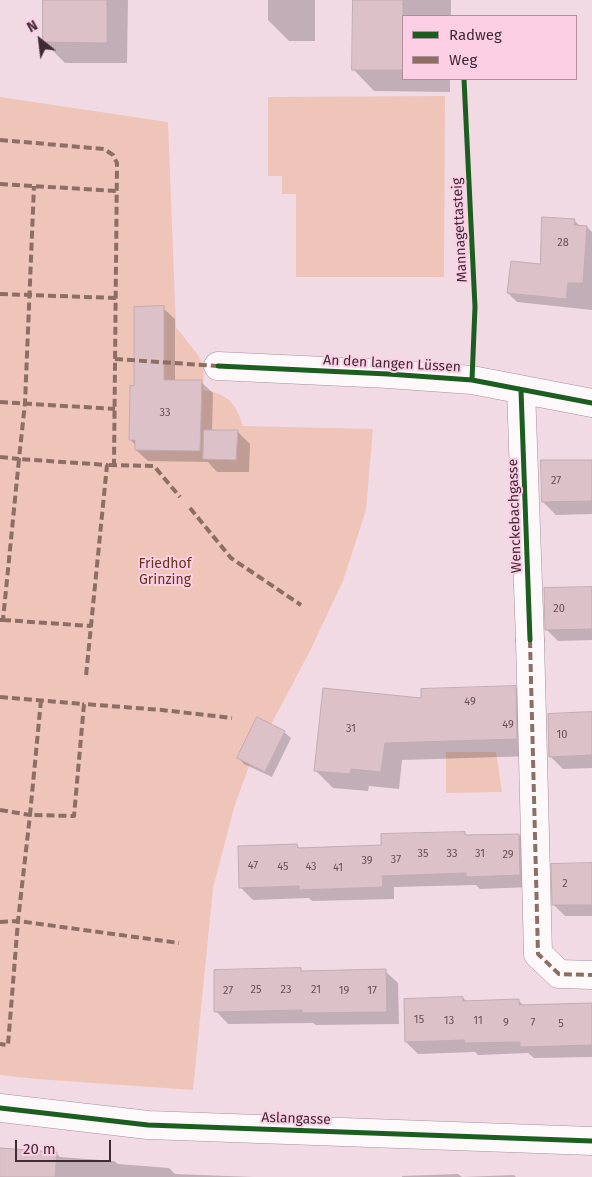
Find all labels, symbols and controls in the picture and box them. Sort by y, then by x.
north arrow [15,15,65,65]
legend [402,15,577,80]
text: N [24,17,41,36]
text: Radweg [449,26,502,44]
text: Weg [449,51,477,69]
street label: Mannagettasteig [449,177,471,283]
house number: 28 [557,236,569,250]
street label: An den langen Lüssen [323,352,461,376]
house number: 33 [160,406,170,420]
street label: Wenckebachgasse [505,459,525,573]
house number: 27 [551,474,561,488]
park label: Friedhof Grinzing [139,556,191,588]
house number: 20 [553,602,565,616]
house number: 49 [464,695,476,709]
house number: 49 [502,718,514,732]
house number: 31 [346,722,356,736]
house number: 10 [557,728,567,742]
house number: 35 [418,847,428,861]
house number: 33 [447,847,457,861]
house number: 31 [475,847,485,861]
house number: 29 [502,848,514,862]
house number: 37 [391,853,401,867]
house number: 39 [361,854,373,868]
house number: 47 [248,859,258,873]
house number: 45 [277,860,289,874]
house number: 43 [305,860,317,874]
house number: 41 [333,861,343,875]
house number: 2 [562,877,568,891]
house number: 25 [251,983,261,997]
house number: 23 [281,983,291,997]
house number: 21 [311,983,321,997]
house number: 27 [223,984,233,998]
house number: 19 [339,984,349,998]
house number: 17 [367,984,377,998]
house number: 15 [414,1013,424,1027]
house number: 13 [444,1014,454,1028]
house number: 11 [473,1014,483,1028]
house number: 9 [503,1016,509,1030]
house number: 7 [531,1016,535,1030]
house number: 5 [558,1017,564,1031]
street label: Aslangasse [261,1109,331,1129]
scale bar [18,1130,114,1162]
text: 20 m [23,1140,56,1158]

